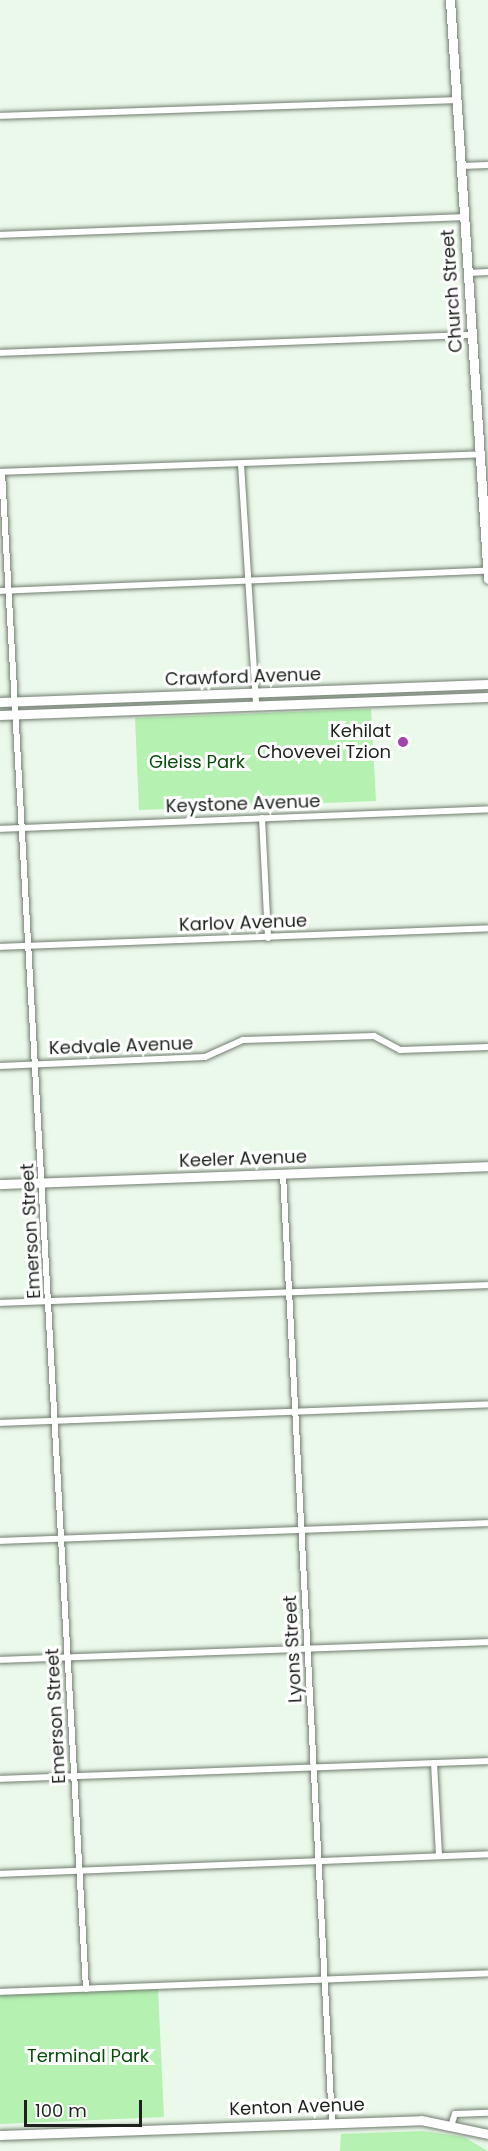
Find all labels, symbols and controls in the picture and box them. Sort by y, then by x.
street label: Church Street [437,229,467,353]
street label: Crawford Avenue [165,663,321,691]
place label: Kehilat Chovevei Tzion [257,721,391,764]
marker: Kehilat Chovevei Tzion [396,735,410,749]
park label: Gleiss Park [149,751,245,773]
street label: Keystone Avenue [165,791,321,817]
street label: Karlov Avenue [179,910,307,936]
street label: Kedvale Avenue [48,1033,194,1059]
street label: Keeler Avenue [179,1146,307,1172]
street label: Emerson Street [17,1163,45,1299]
street label: Lyons Street [279,1595,307,1703]
street label: Emerson Street [42,1648,70,1784]
park label: Terminal Park [27,2045,149,2067]
scale bar [27,2088,146,2126]
street label: Kenton Avenue [229,2094,365,2120]
text: 100 m [35,2098,87,2123]

